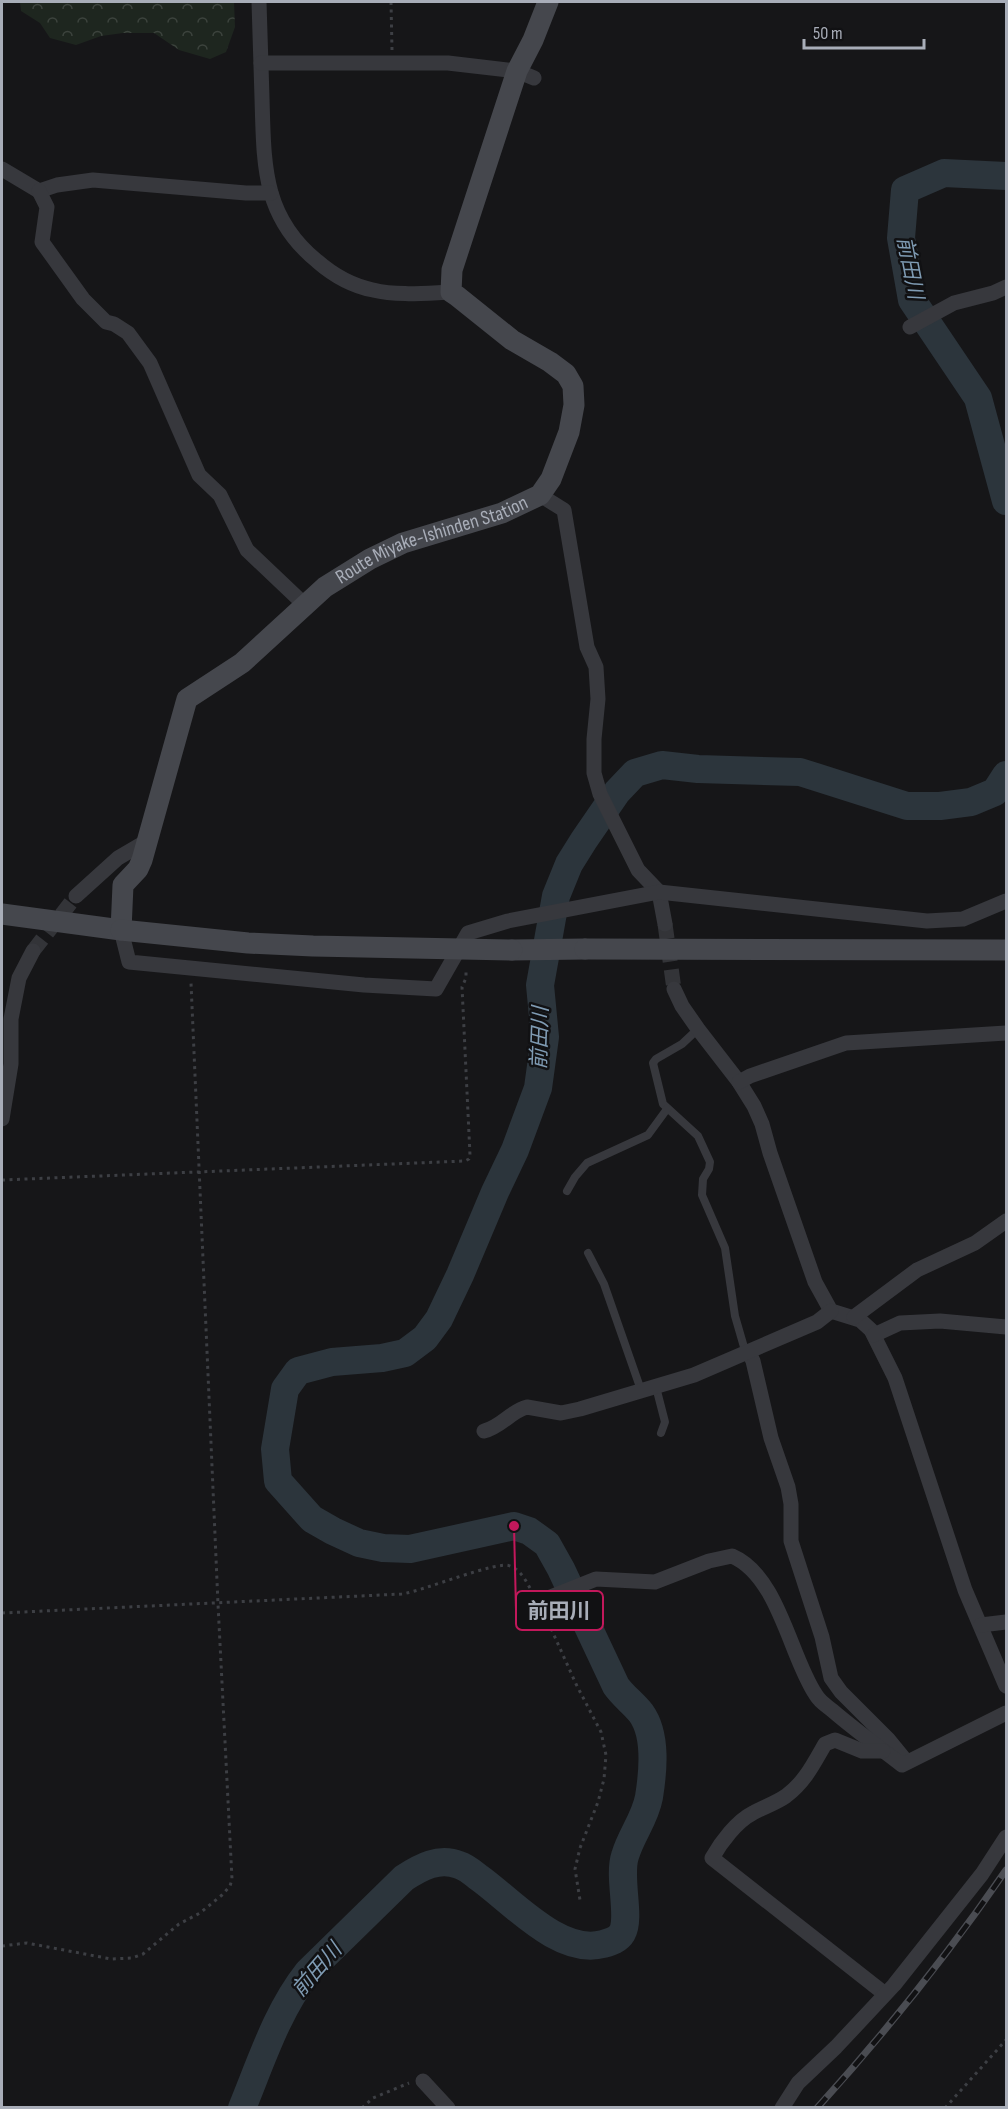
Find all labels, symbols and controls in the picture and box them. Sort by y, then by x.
scale bar [804,12,924,50]
text: 50 m [813,23,843,44]
water label: 前田川 [892,235,929,303]
street label: Route Miyake-Ishinden Station [331,490,532,589]
water label: 前田川 [526,1004,554,1070]
callout: 前田川 [516,1591,603,1630]
text: 前田川 [528,1599,591,1624]
water label: 前田川 [287,1937,348,2002]

